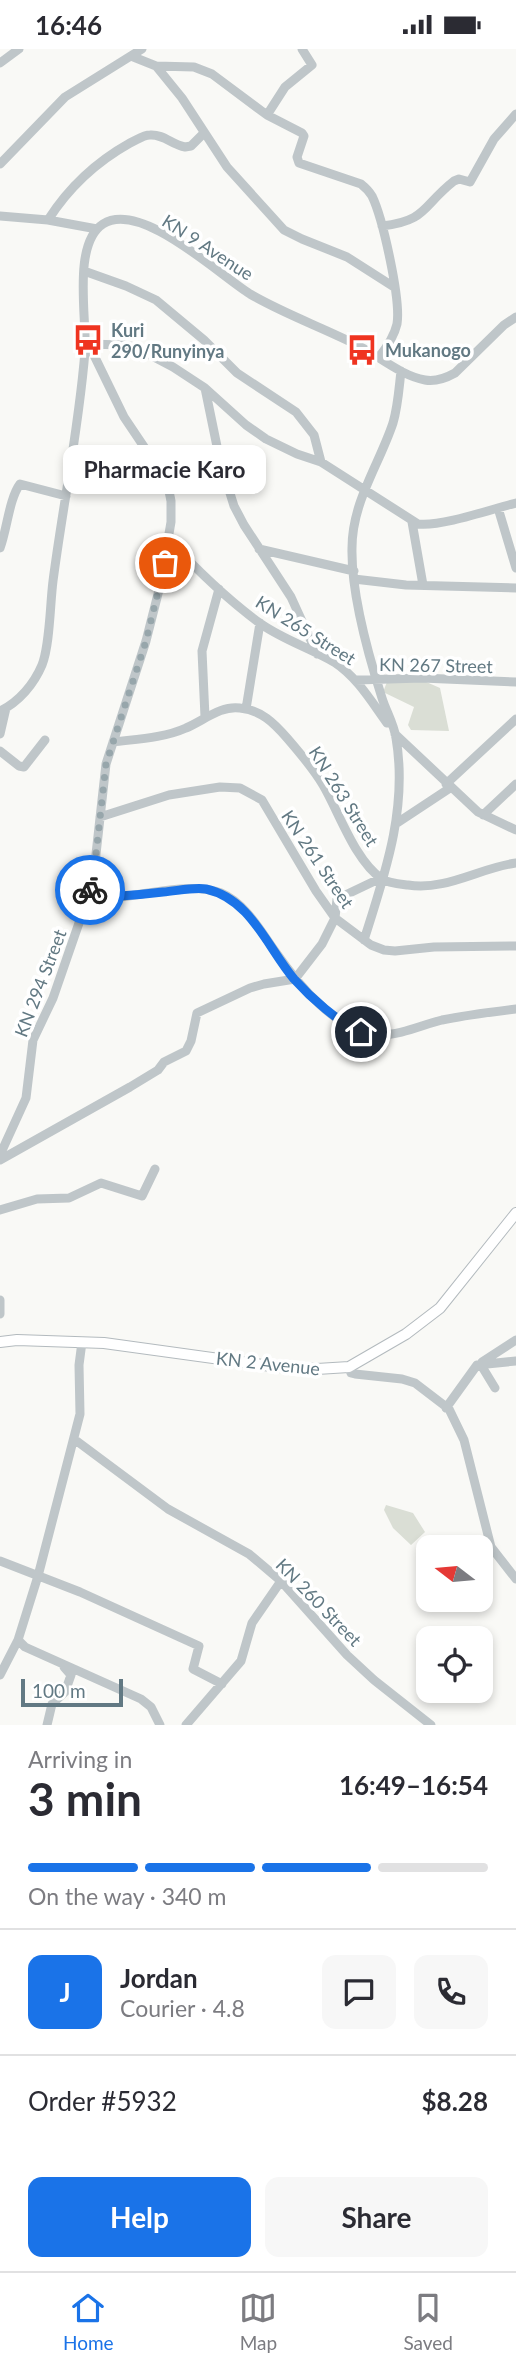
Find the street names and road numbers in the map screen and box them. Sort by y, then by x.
street label: KN 9 Avenue [158,209,258,285]
street label: KN 265 Street [252,591,360,670]
street label: KN 267 Street [379,653,494,677]
street label: KN 263 Street [305,742,384,850]
street label: KN 261 Street [277,806,359,913]
street label: KN 294 Street [9,926,71,1040]
street label: KN 2 Avenue [215,1347,321,1379]
street label: KN 260 Street [272,1553,367,1651]

